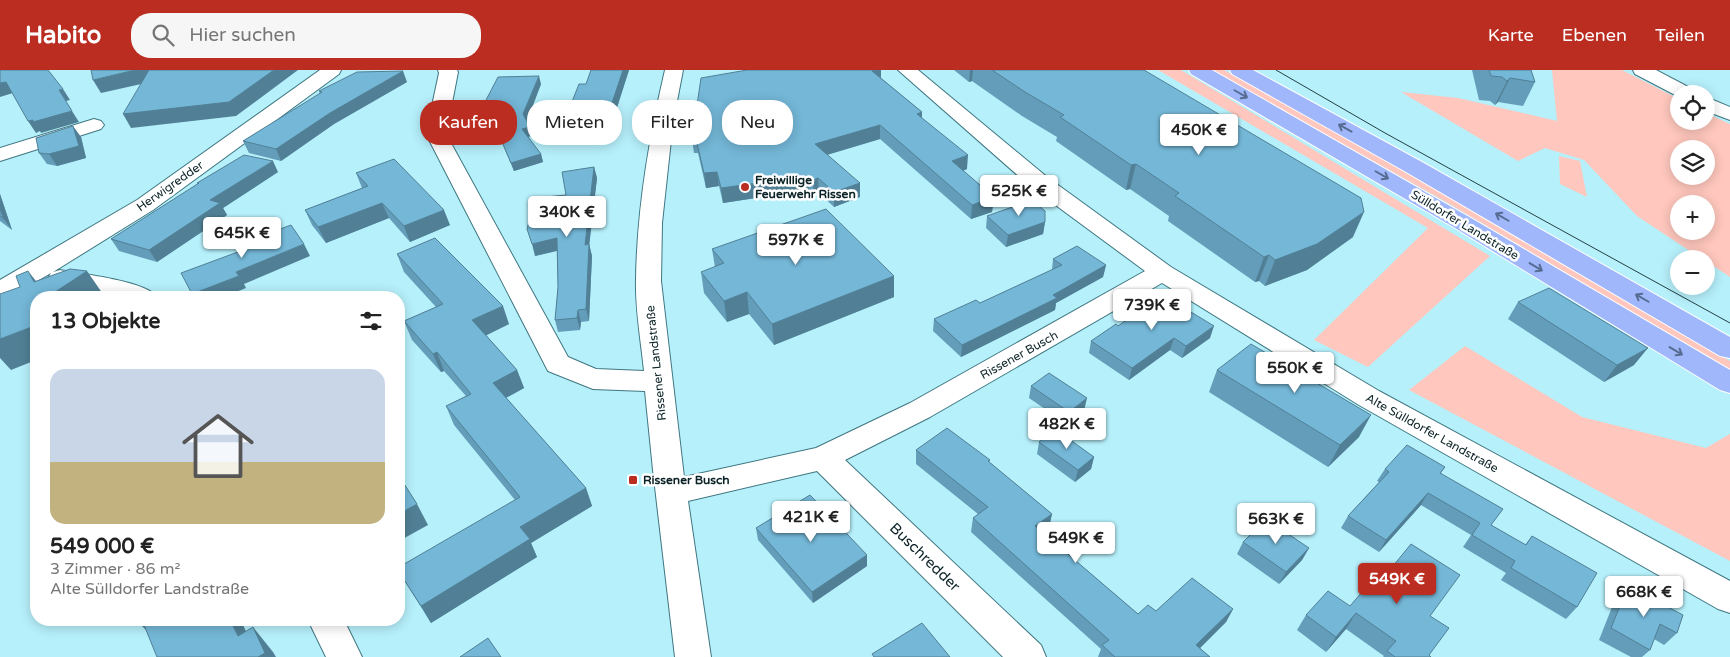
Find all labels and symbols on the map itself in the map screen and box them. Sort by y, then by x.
one-way arrow [1233,90,1247,100]
pin: 450K € [1158,114,1240,156]
one-way arrow [1338,123,1353,132]
street label: Herwigredder [134,158,206,214]
one-way arrow [1374,171,1388,181]
place label: Freiwillige Feuerwehr Rissen [755,173,856,201]
pin: 525K € [978,174,1060,217]
marker: Freiwillige Feuerwehr Rissen [739,181,751,193]
street label: Sülldorfer Landstraße [1409,187,1522,263]
pin: 340K € [526,196,608,238]
one-way arrow [1494,212,1509,222]
pin: 645K € [201,216,283,259]
pin: 597K € [755,224,837,266]
one-way arrow [1529,263,1543,273]
pin: 739K € [1111,288,1193,331]
one-way arrow [1635,293,1650,303]
street label: Rissener Landstraße [643,304,669,421]
street label: Rissener Busch [978,328,1060,382]
one-way arrow [1668,346,1682,356]
pin: 550K € [1254,352,1336,394]
street label: Alte Sülldorfer Landstraße [1363,391,1501,475]
pin: 482K € [1026,408,1108,450]
place label: Rissener Busch [643,473,730,487]
marker: Rissener Busch [627,474,639,486]
pin: 421K € [770,500,852,543]
pin: 563K € [1235,502,1317,545]
street label: Buschredder [886,519,964,595]
pin: 549K € [1035,522,1117,564]
pin: 549K € [1356,562,1438,605]
pin: 668K € [1603,576,1685,618]

